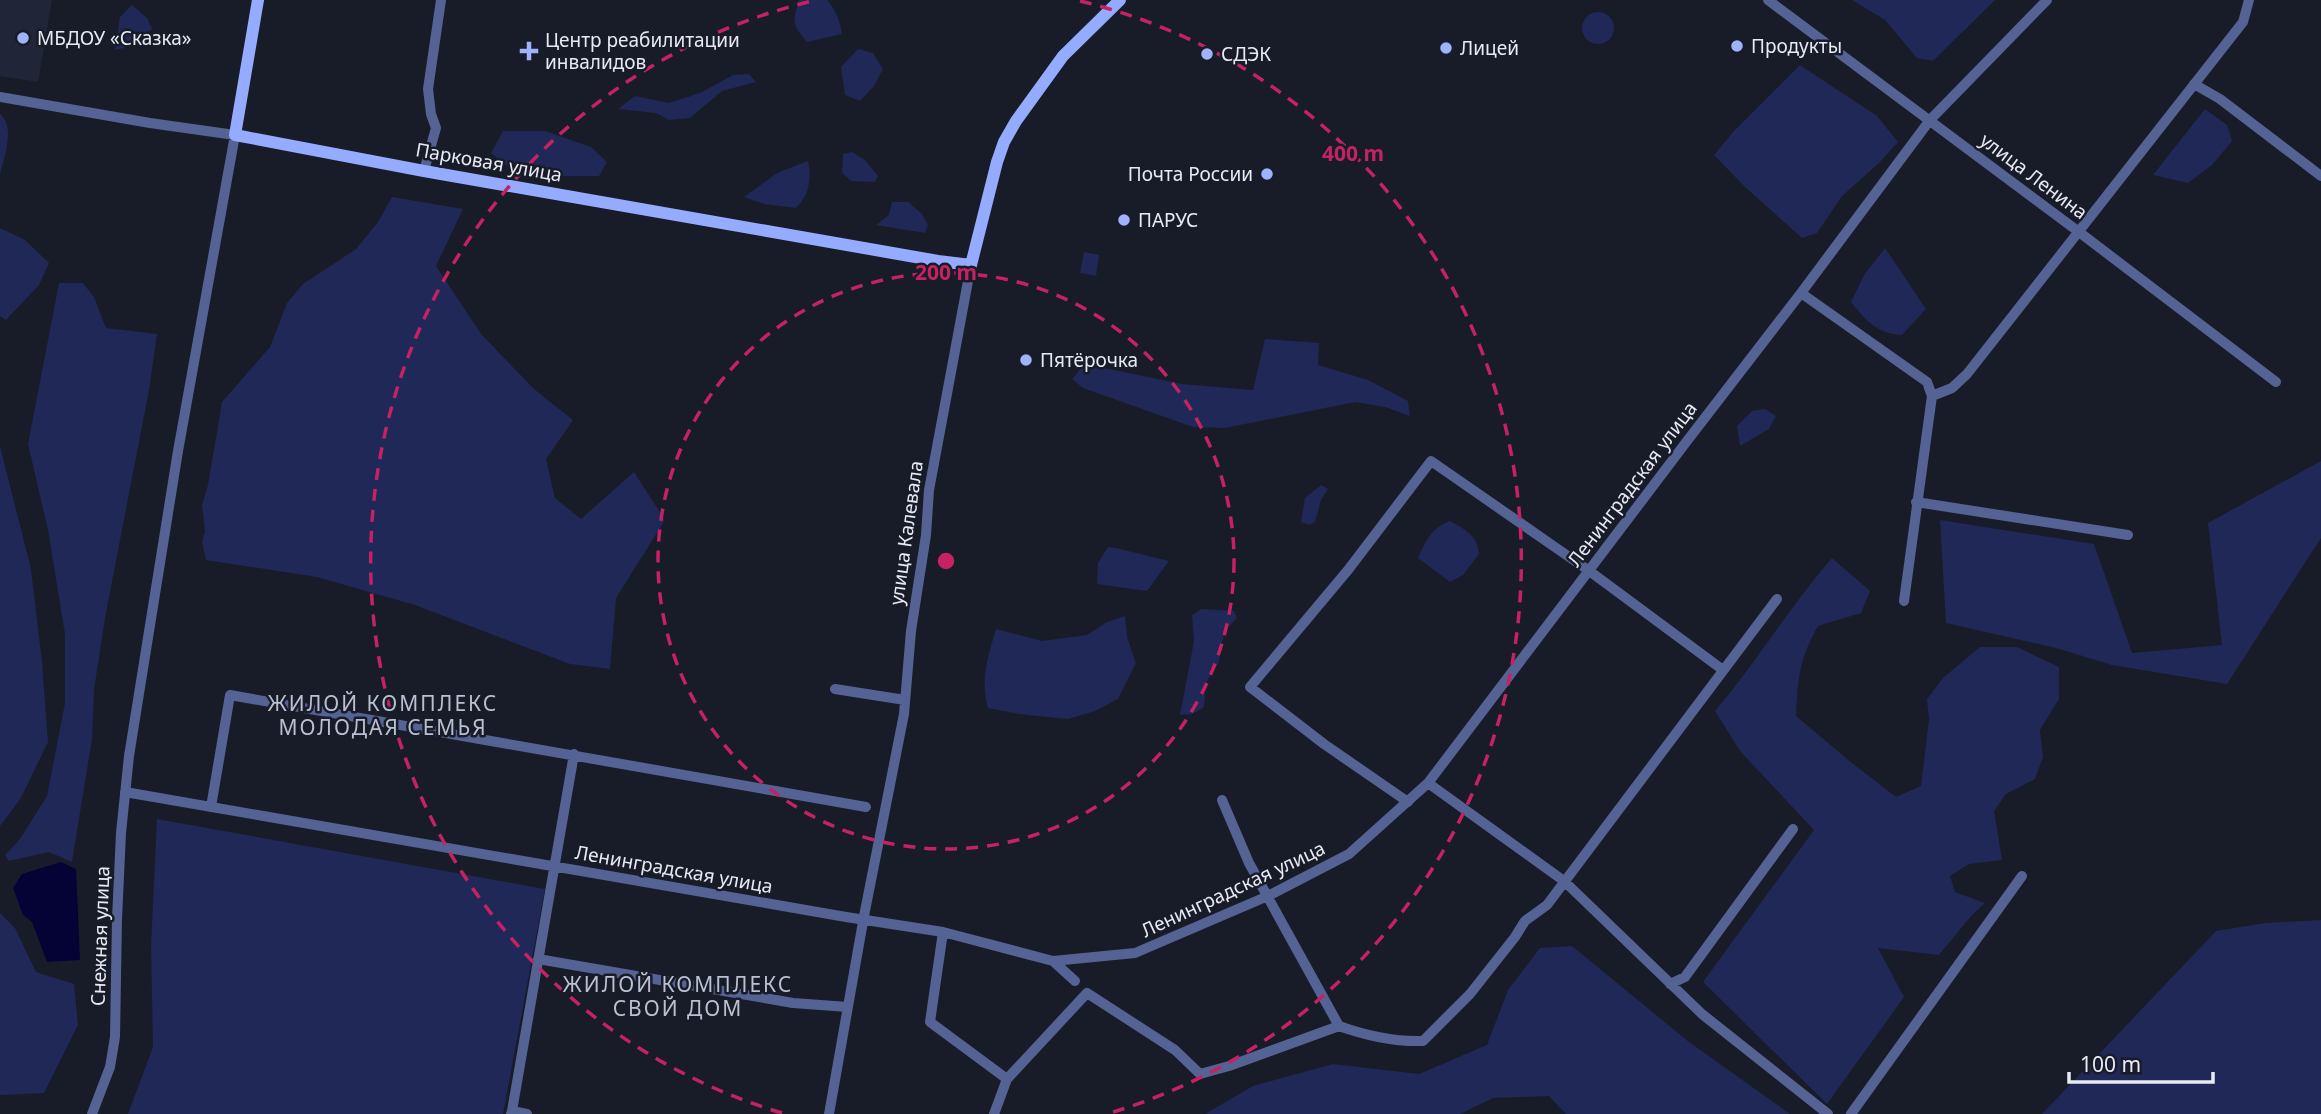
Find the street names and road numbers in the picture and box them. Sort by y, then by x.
street label: улица Ленина [1975,127,2093,225]
street label: Парковая улица [414,136,564,188]
street label: Ленинградская улица [1561,396,1703,572]
street label: улица Калевала [883,459,929,607]
street label: Ленинградская улица [1137,835,1329,943]
street label: Ленинградская улица [573,839,775,899]
street label: Снежная улица [85,865,115,1007]

